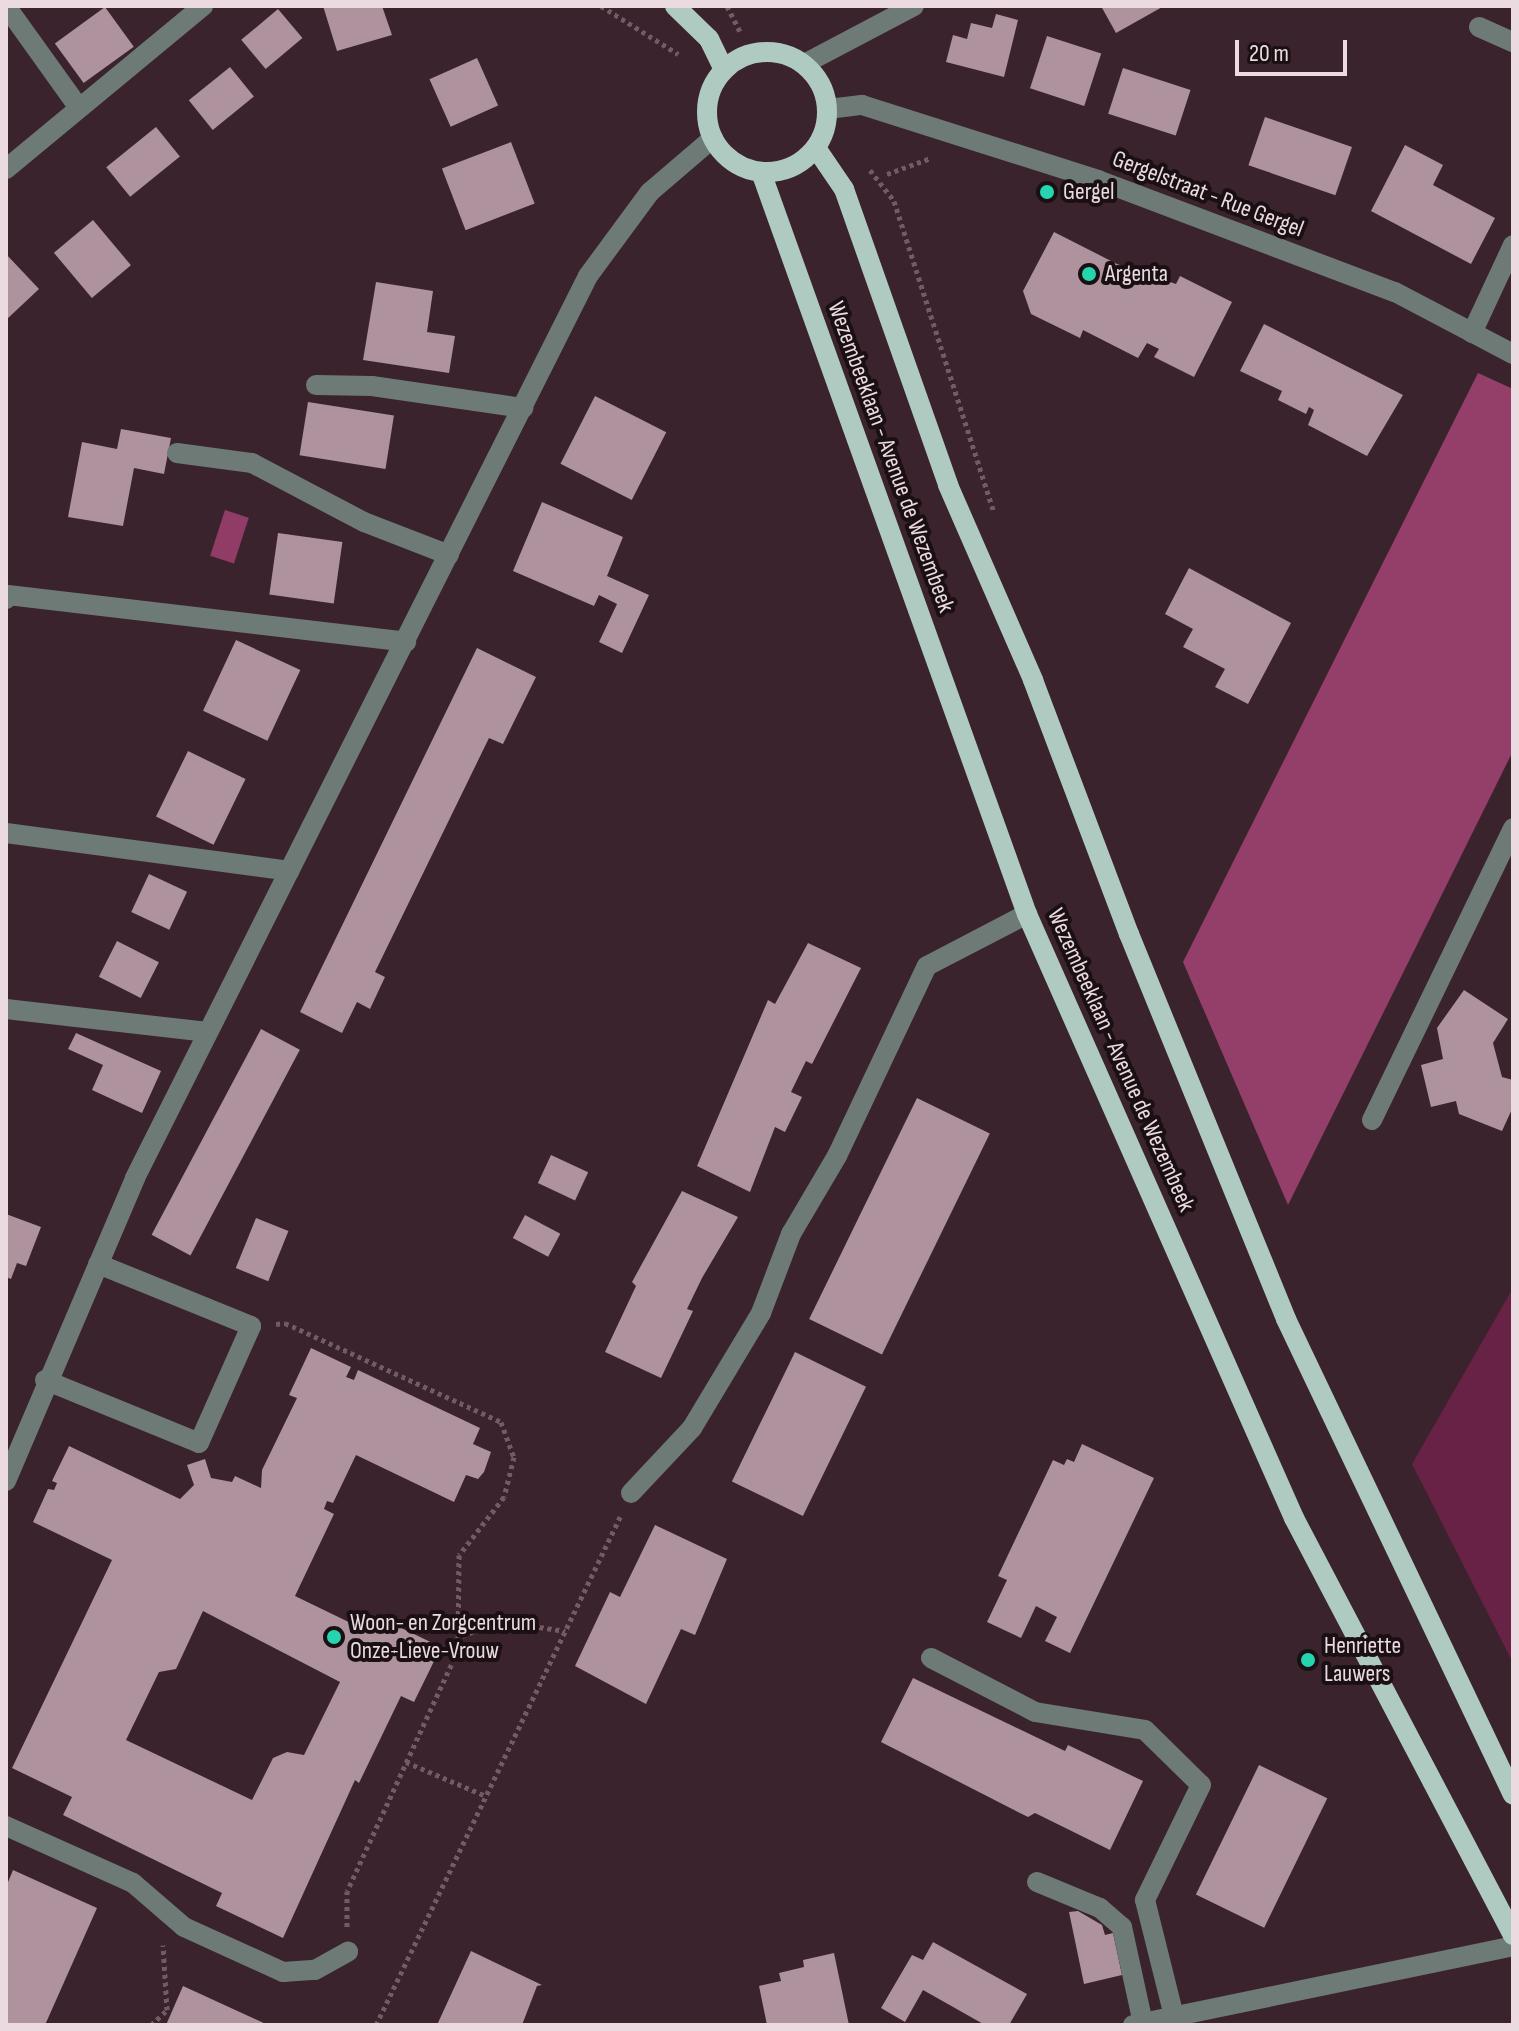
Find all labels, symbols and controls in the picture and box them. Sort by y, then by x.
scale bar [1239,24,1351,74]
text: 20 m [1249,39,1289,68]
street label: Gergelstraat - Rue Gergel [1108,144,1308,244]
place label: Gergel [1063,178,1115,206]
marker: Gergel [1038,183,1056,201]
place label: Argenta [1105,260,1168,288]
marker: Argenta [1080,265,1098,283]
street label: Wezembeeklaan - Avenue de Wezembeek [821,298,961,616]
street label: Wezembeeklaan - Avenue de Wezembeek [1041,904,1201,1216]
place label: Woon- en Zorgcentrum Onze-Lieve-Vrouw [350,1609,536,1665]
marker: Woon- en Zorgcentrum Onze-Lieve-Vrouw [325,1628,343,1646]
place label: Henriette Lauwers [1324,1632,1401,1688]
marker: Henriette Lauwers [1299,1651,1317,1669]

